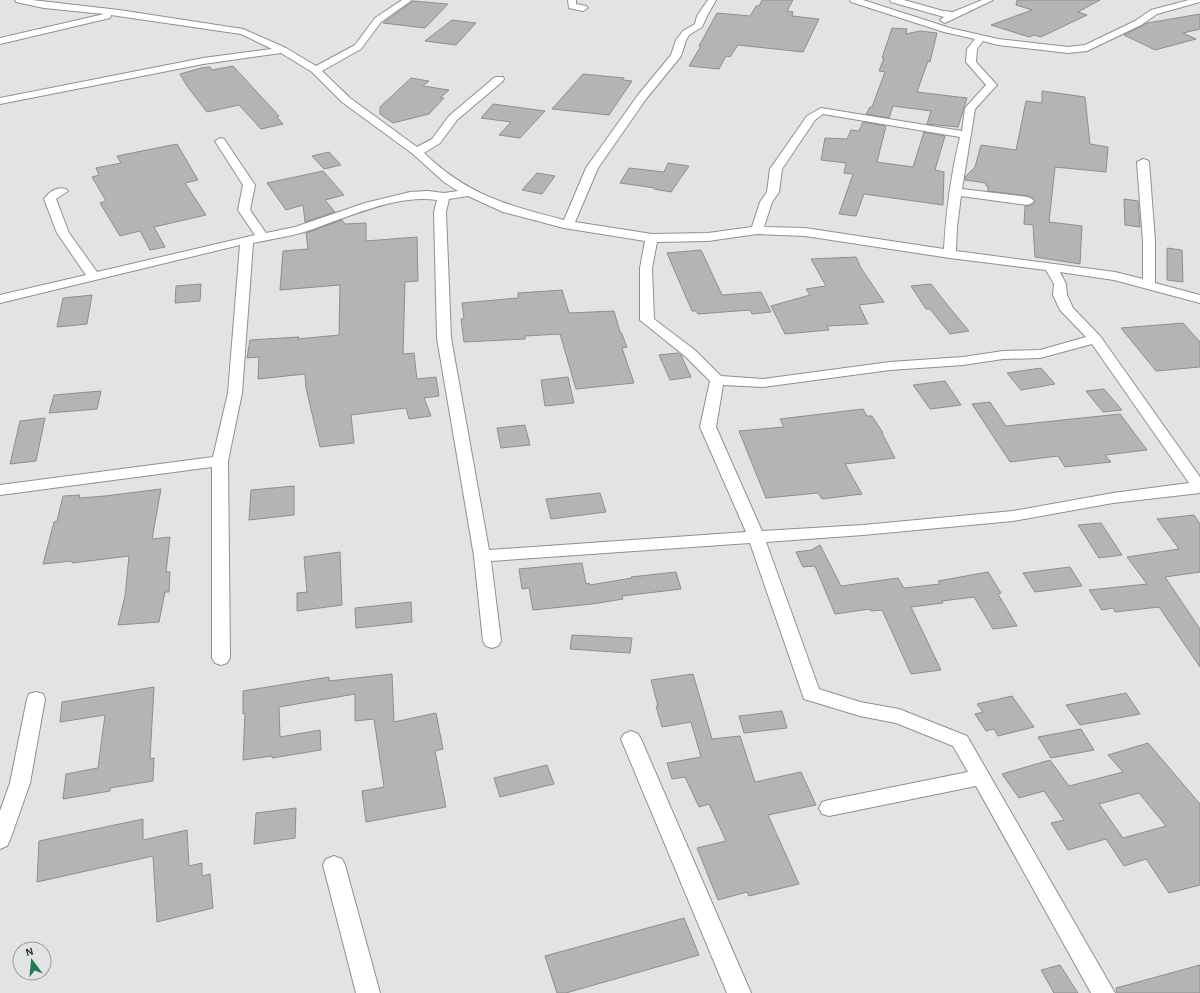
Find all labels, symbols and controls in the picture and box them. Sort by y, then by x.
north arrow [12,941,52,981]
text: N [24,946,35,958]

